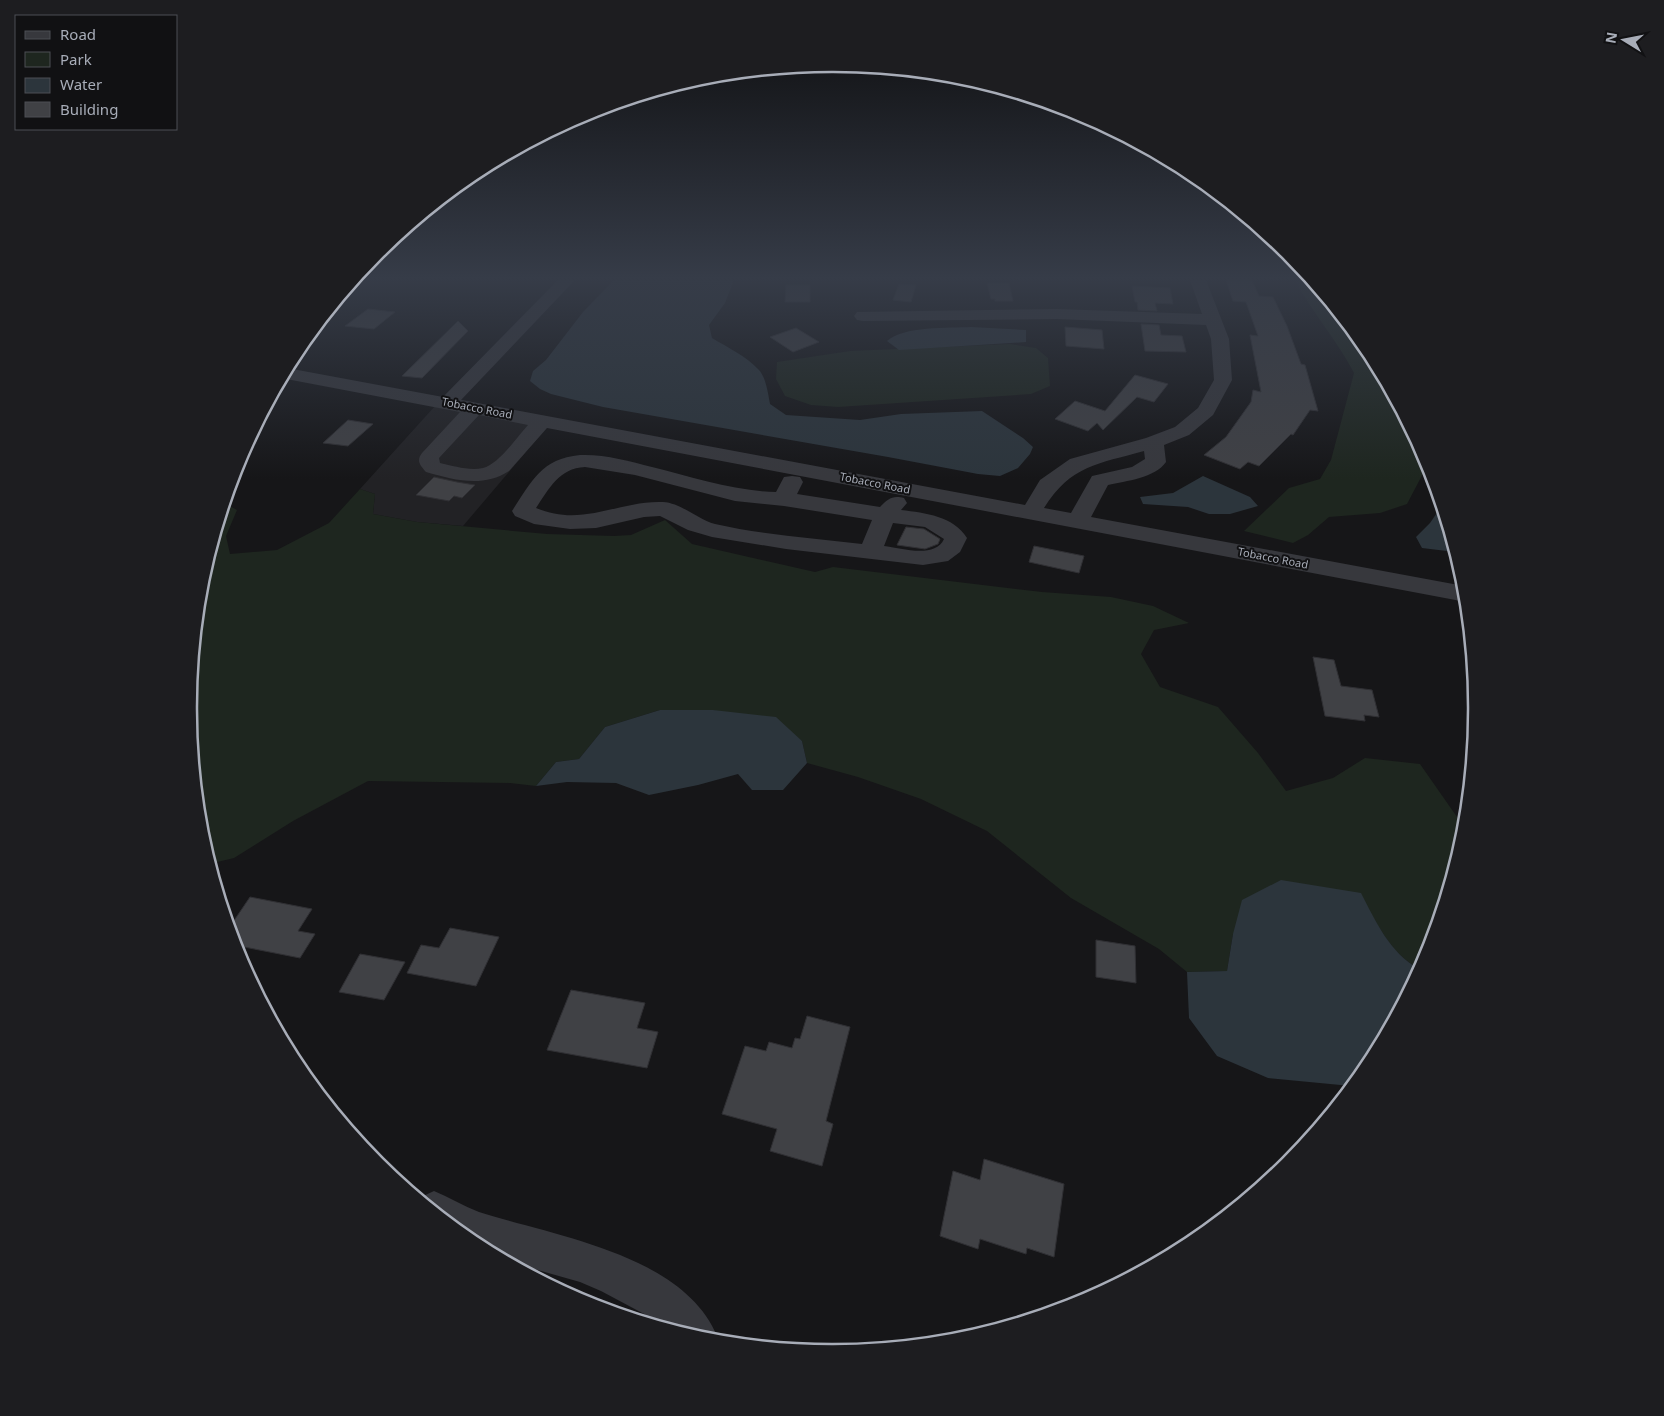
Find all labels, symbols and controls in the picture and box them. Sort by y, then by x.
legend [15,15,178,130]
north arrow [1599,15,1649,65]
text: Road [60,24,96,44]
text: N [1600,30,1621,45]
text: Park [60,49,92,69]
text: Water [60,74,102,94]
text: Building [60,99,118,119]
street label: Tobacco Road [441,393,514,422]
street label: Tobacco Road [839,468,912,497]
street label: Tobacco Road [1237,543,1310,572]

